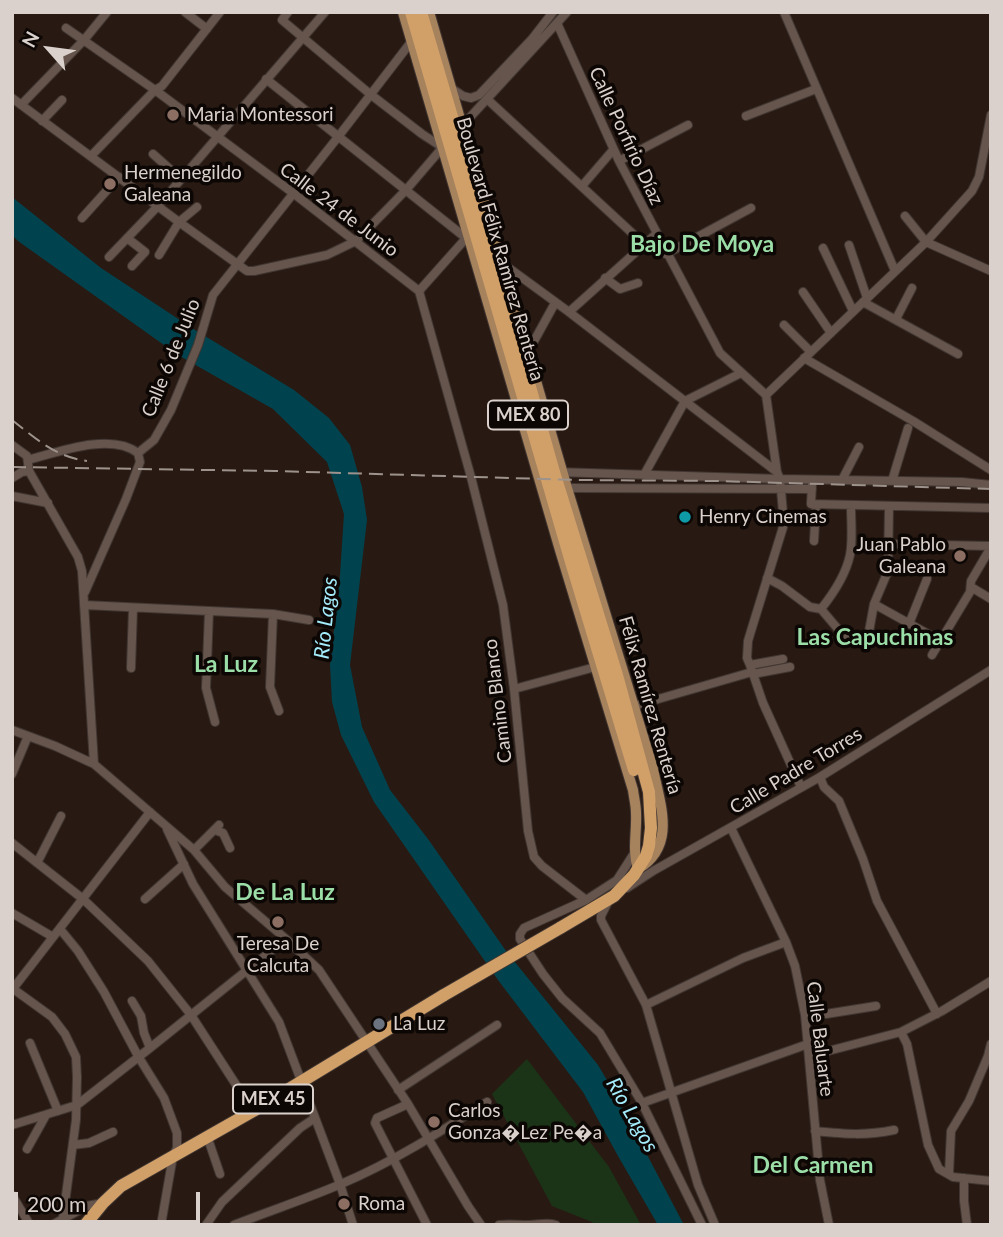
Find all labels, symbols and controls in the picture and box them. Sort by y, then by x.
north arrow [14,14,84,84]
text: N [16,27,44,51]
street label: Calle Porfirio Díaz [584,63,668,209]
place label: Maria Montessori [187,104,334,126]
marker: Maria Montessori [165,107,181,123]
street label: Boulevard Félix Ramírez Rentería [451,115,549,383]
street label: Calle 24 de Junio [275,158,403,262]
place label: Hermenegildo Galeana [124,162,242,206]
marker: Hermenegildo Galeana [102,176,118,192]
district label: Bajo De Moya [630,231,774,259]
street label: Calle 6 de Julio [137,296,205,420]
road number: MEX 80 [488,400,568,430]
place label: Henry Cinemas [699,506,827,528]
marker: Henry Cinemas [677,509,693,525]
place label: Juan Pablo Galeana [856,534,946,578]
marker: Juan Pablo Galeana [952,548,968,564]
water label: Río Lagos [309,576,343,660]
street label: Félix Ramírez Rentería [614,613,686,797]
district label: Las Capuchinas [797,624,953,652]
street label: Camino Blanco [479,638,517,764]
district label: La Luz [194,651,258,679]
street label: Calle Padre Torres [726,723,866,819]
district label: De La Luz [235,879,335,907]
marker: Teresa De Calcuta [270,914,286,930]
place label: Teresa De Calcuta [237,933,319,977]
street label: Calle Baluarte [802,980,838,1098]
place label: La Luz [393,1013,445,1035]
marker: La Luz [371,1016,387,1032]
water label: Río Lagos [601,1073,663,1157]
road number: MEX 45 [233,1084,313,1114]
place label: Carlos Gonza�Lez Pe�a [448,1100,602,1144]
marker: Carlos Gonza�Lez Pe�a [426,1114,442,1130]
district label: Del Carmen [753,1152,873,1180]
scale bar [18,1178,203,1222]
text: 200 m [27,1191,86,1216]
place label: Roma [358,1193,405,1215]
marker: Roma [336,1196,352,1212]

